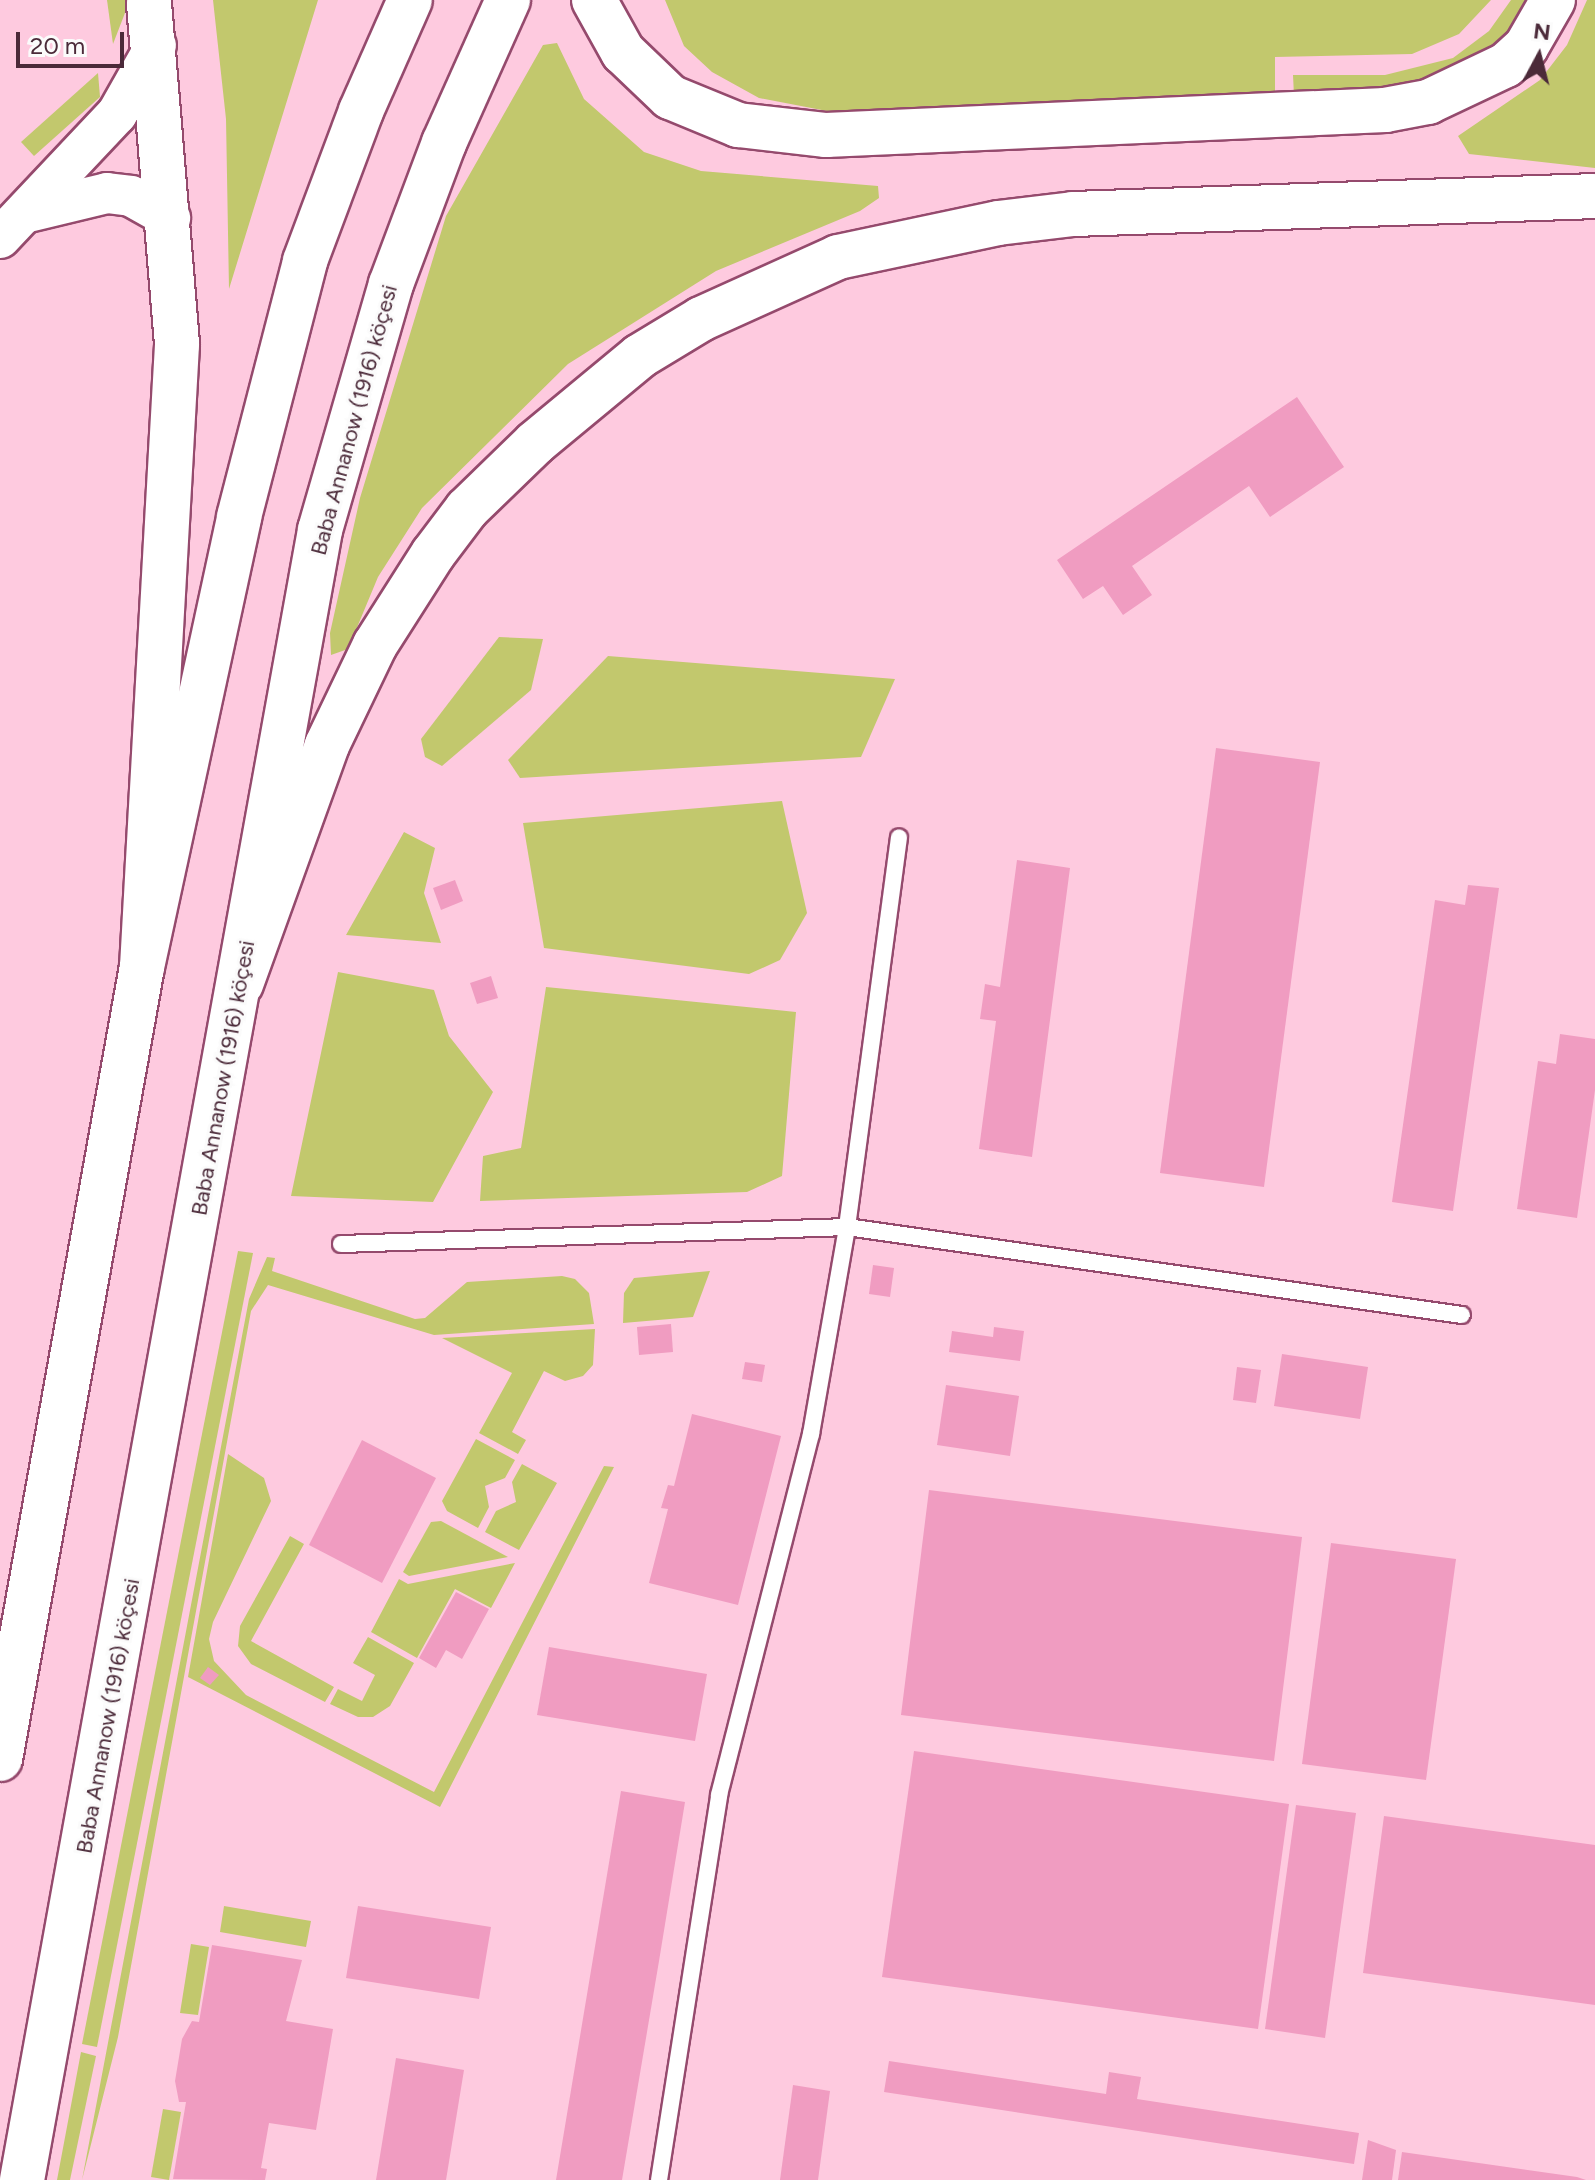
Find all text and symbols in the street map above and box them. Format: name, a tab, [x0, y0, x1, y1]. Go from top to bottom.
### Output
scale bar	[20, 16, 128, 66]
north arrow	[1499, 16, 1579, 96]
text: N	[1532, 17, 1552, 46]
text: 20 m	[30, 31, 85, 60]
street label: Baba Annanow (1916) köçesi	[305, 282, 403, 558]
street label: Baba Annanow (1916) köçesi	[186, 938, 260, 1218]
street label: Baba Annanow (1916) köçesi	[71, 1576, 145, 1856]

